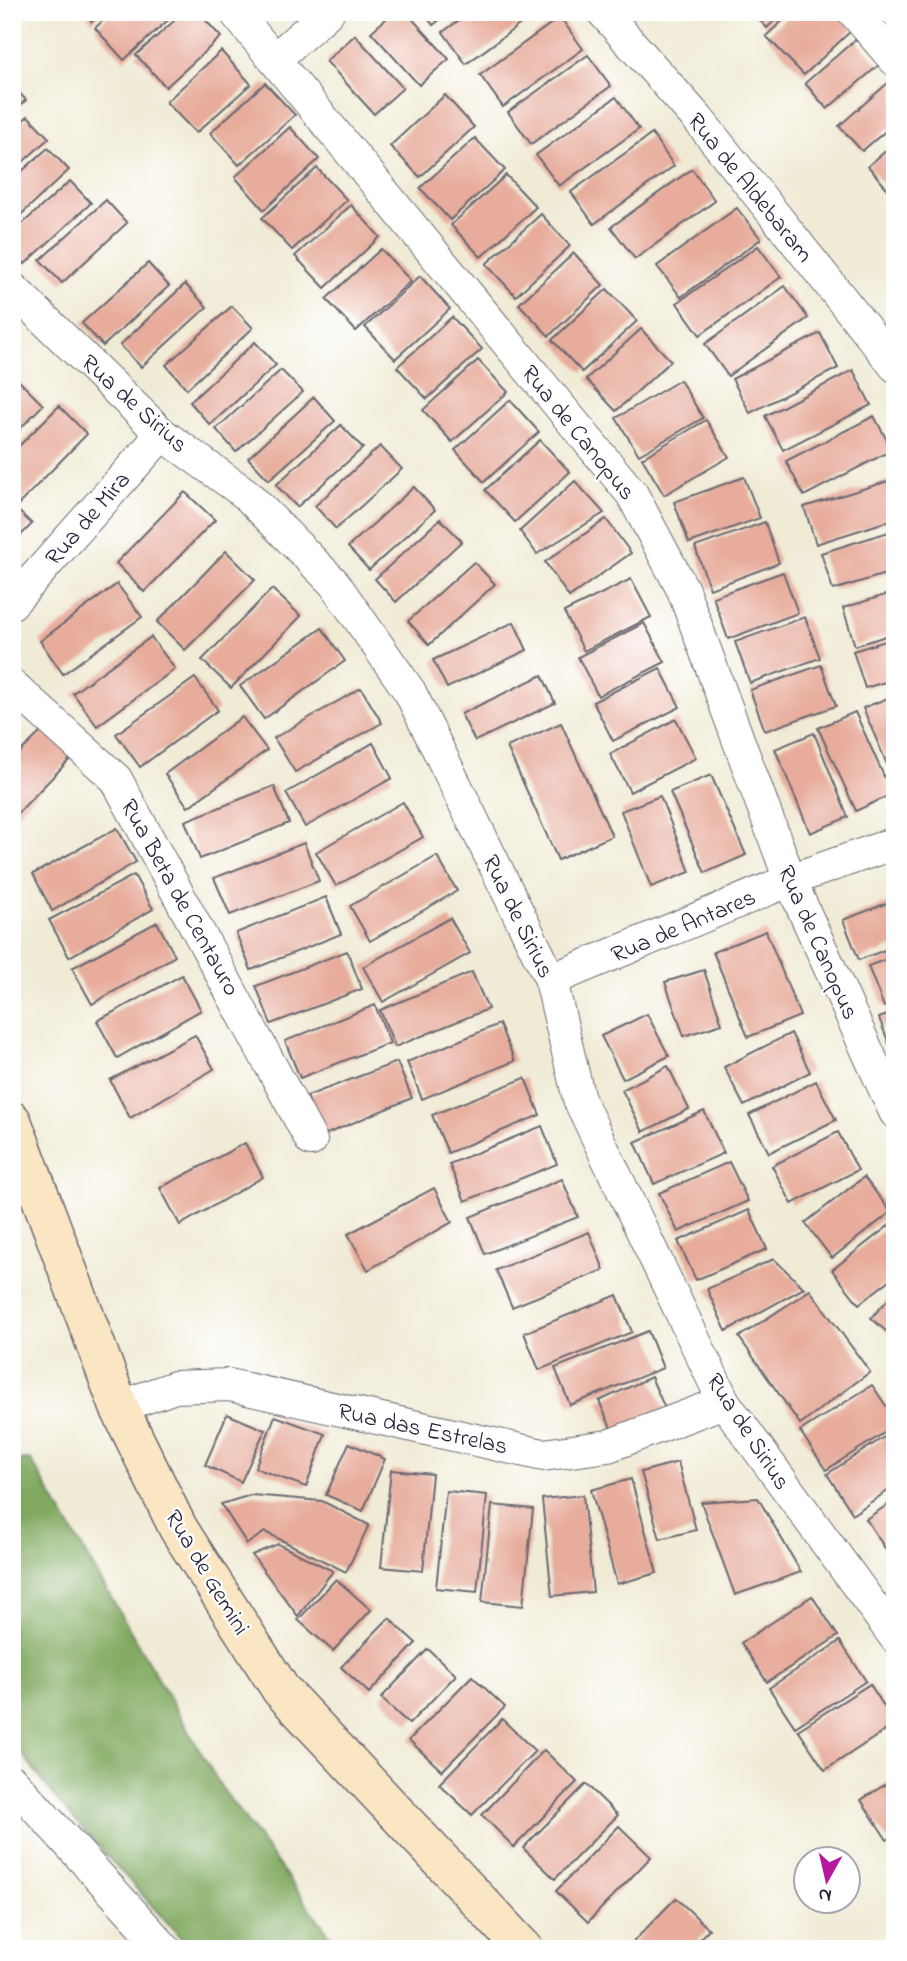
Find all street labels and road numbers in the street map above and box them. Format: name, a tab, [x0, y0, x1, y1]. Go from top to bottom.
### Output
street label: Rua de Aldebaram	[678, 106, 821, 271]
street label: Rua de Sirius	[72, 347, 195, 463]
street label: Rua de Canopus	[511, 358, 643, 509]
street label: Rua de Mira	[38, 465, 140, 575]
street label: Rua Beta de Centauro	[110, 793, 248, 1003]
street label: Rua de Sirius	[472, 849, 562, 985]
street label: Rua de Canopus	[767, 860, 866, 1026]
street label: Rua de Antares	[606, 881, 762, 974]
street label: Rua de Sirius	[696, 1367, 798, 1498]
street label: Rua das Estrelas	[334, 1395, 511, 1466]
street label: Rua de Gemini	[155, 1504, 257, 1643]

